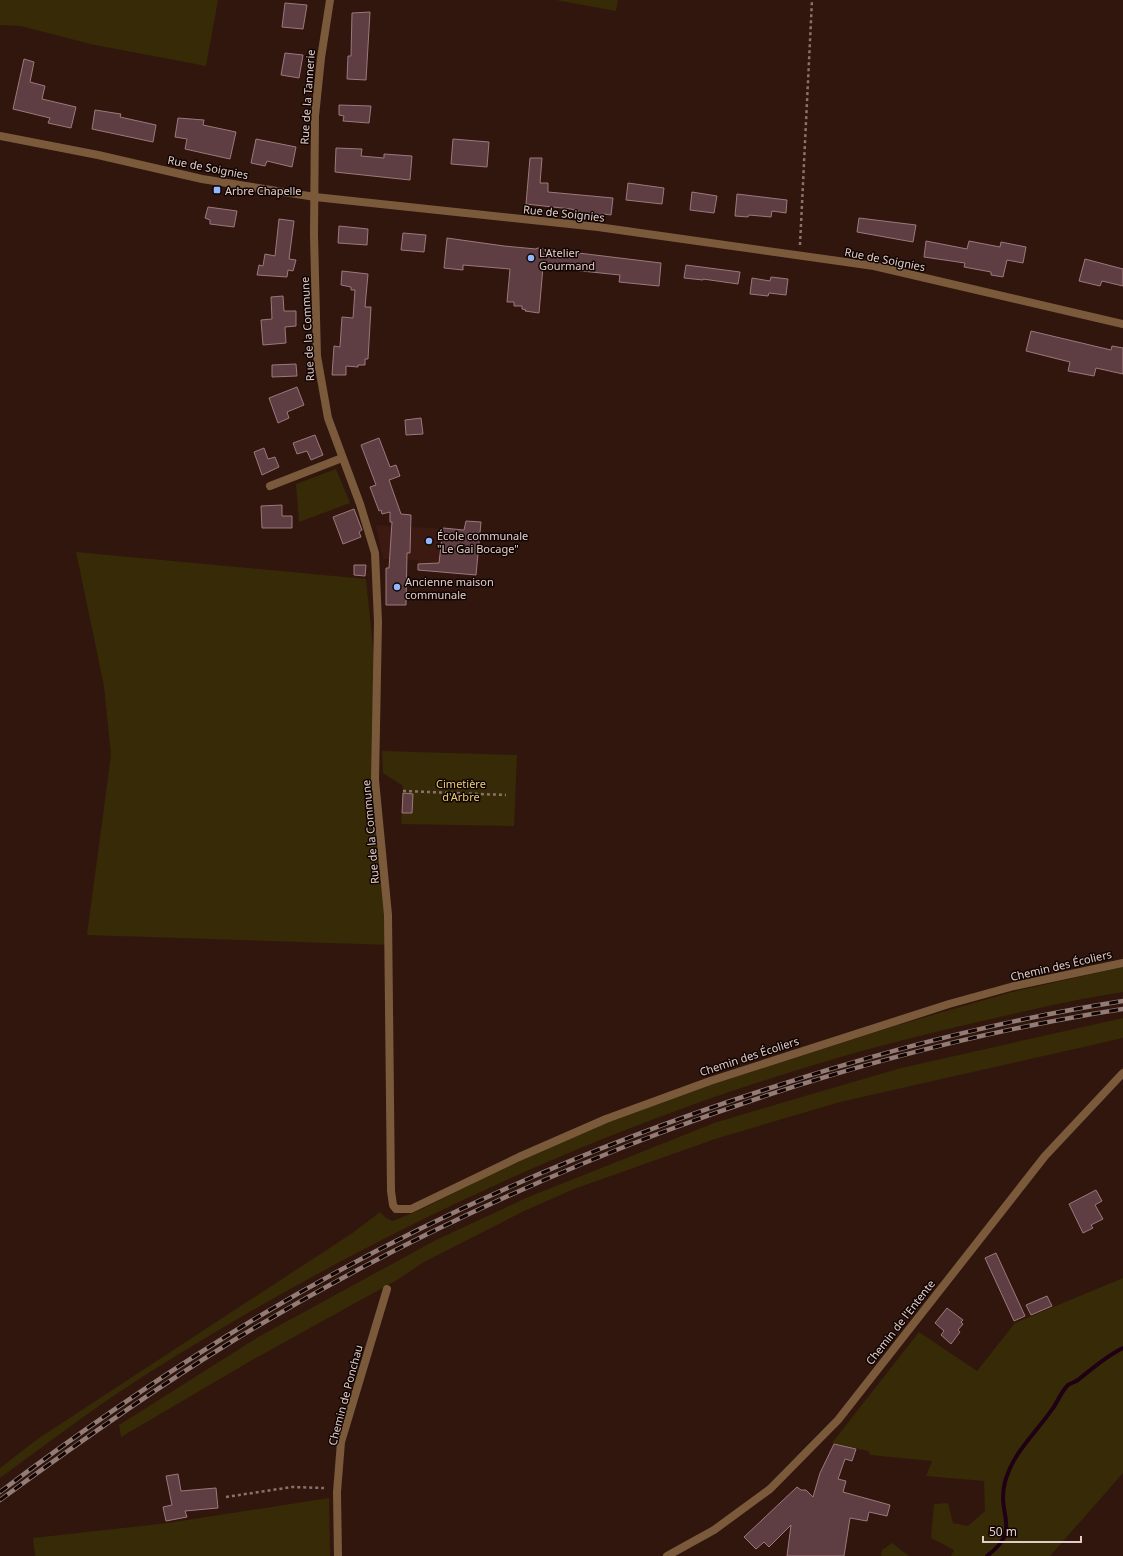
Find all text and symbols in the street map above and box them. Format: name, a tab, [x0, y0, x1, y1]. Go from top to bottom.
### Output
street label: Rue de la Tannerie	[296, 49, 318, 145]
street label: Rue de Soignies	[166, 152, 250, 182]
place label: Arbre Chapelle	[225, 183, 302, 198]
marker: Arbre Chapelle	[212, 185, 222, 195]
street label: Rue de Soignies	[522, 201, 606, 225]
street label: Rue de Soignies	[843, 244, 927, 274]
place label: L'Atelier Gourmand	[539, 245, 595, 273]
marker: L'Atelier Gourmand	[526, 253, 536, 263]
street label: Rue de la Commune	[297, 276, 317, 382]
place label: École communale "Le Gai Bocage"	[437, 528, 528, 556]
marker: École communale "Le Gai Bocage"	[424, 536, 434, 546]
place label: Ancienne maison communale	[405, 574, 494, 602]
marker: Ancienne maison communale	[392, 582, 402, 592]
park label: Cimetière d'Arbre	[436, 776, 486, 804]
street label: Rue de la Commune	[358, 779, 382, 885]
street label: Chemin des Écoliers	[1009, 946, 1113, 984]
street label: Chemin des Écoliers	[697, 1033, 801, 1079]
street label: Chemin de l'Entente	[862, 1276, 938, 1368]
street label: Chemin de Ponchau	[324, 1343, 366, 1447]
scale bar	[983, 1518, 1081, 1544]
text: 50 m	[989, 1523, 1017, 1540]

